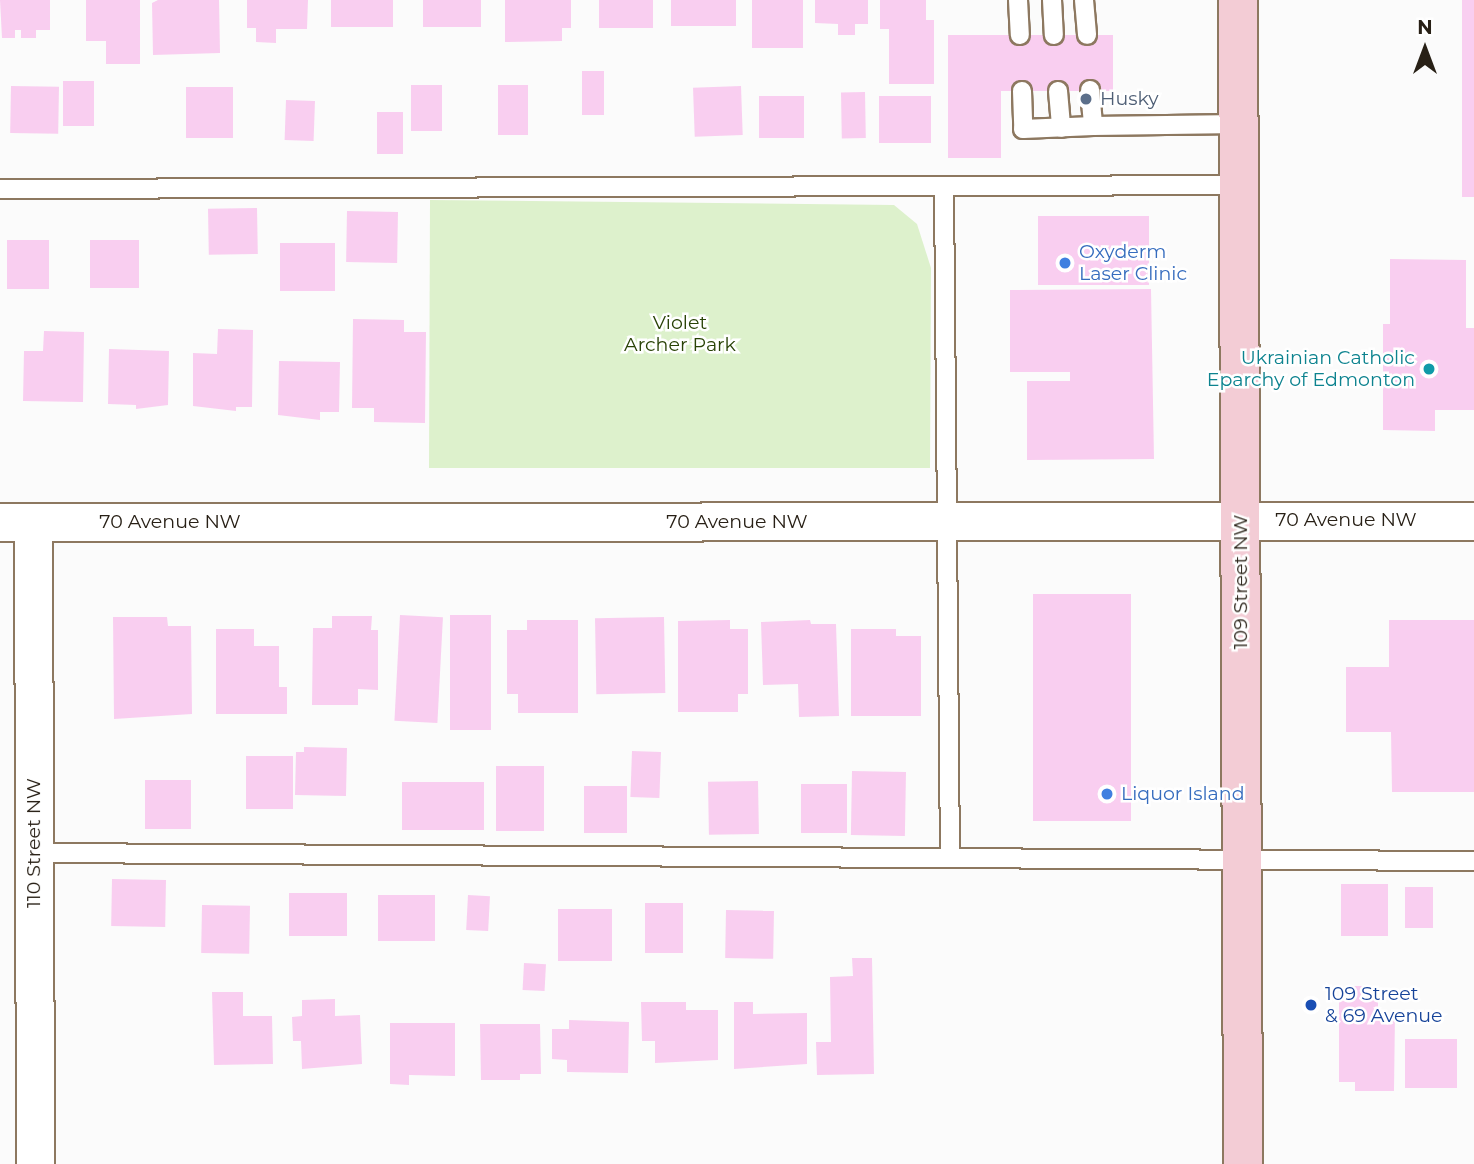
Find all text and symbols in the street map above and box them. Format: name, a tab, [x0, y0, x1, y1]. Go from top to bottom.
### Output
north arrow	[1390, 14, 1460, 84]
text: N	[1417, 16, 1433, 39]
place label: Husky	[1100, 88, 1159, 110]
marker: Husky	[1078, 91, 1094, 107]
place label: Oxyderm Laser Clinic	[1079, 241, 1187, 285]
marker: Oxyderm Laser Clinic	[1057, 255, 1073, 271]
park label: Violet Archer Park	[624, 312, 736, 356]
place label: Ukrainian Catholic Eparchy of Edmonton	[1207, 347, 1415, 391]
marker: Ukrainian Catholic Eparchy of Edmonton	[1421, 361, 1437, 377]
street label: 70 Avenue NW	[1275, 509, 1417, 531]
street label: 70 Avenue NW	[99, 511, 241, 533]
street label: 70 Avenue NW	[666, 511, 808, 533]
street label: 109 Street NW	[1230, 515, 1252, 649]
street label: 110 Street NW	[23, 778, 45, 908]
place label: Liquor Island	[1121, 783, 1245, 805]
marker: Liquor Island	[1099, 786, 1115, 802]
place label: 109 Street & 69 Avenue	[1325, 983, 1443, 1027]
marker: 109 Street & 69 Avenue	[1303, 997, 1319, 1013]

